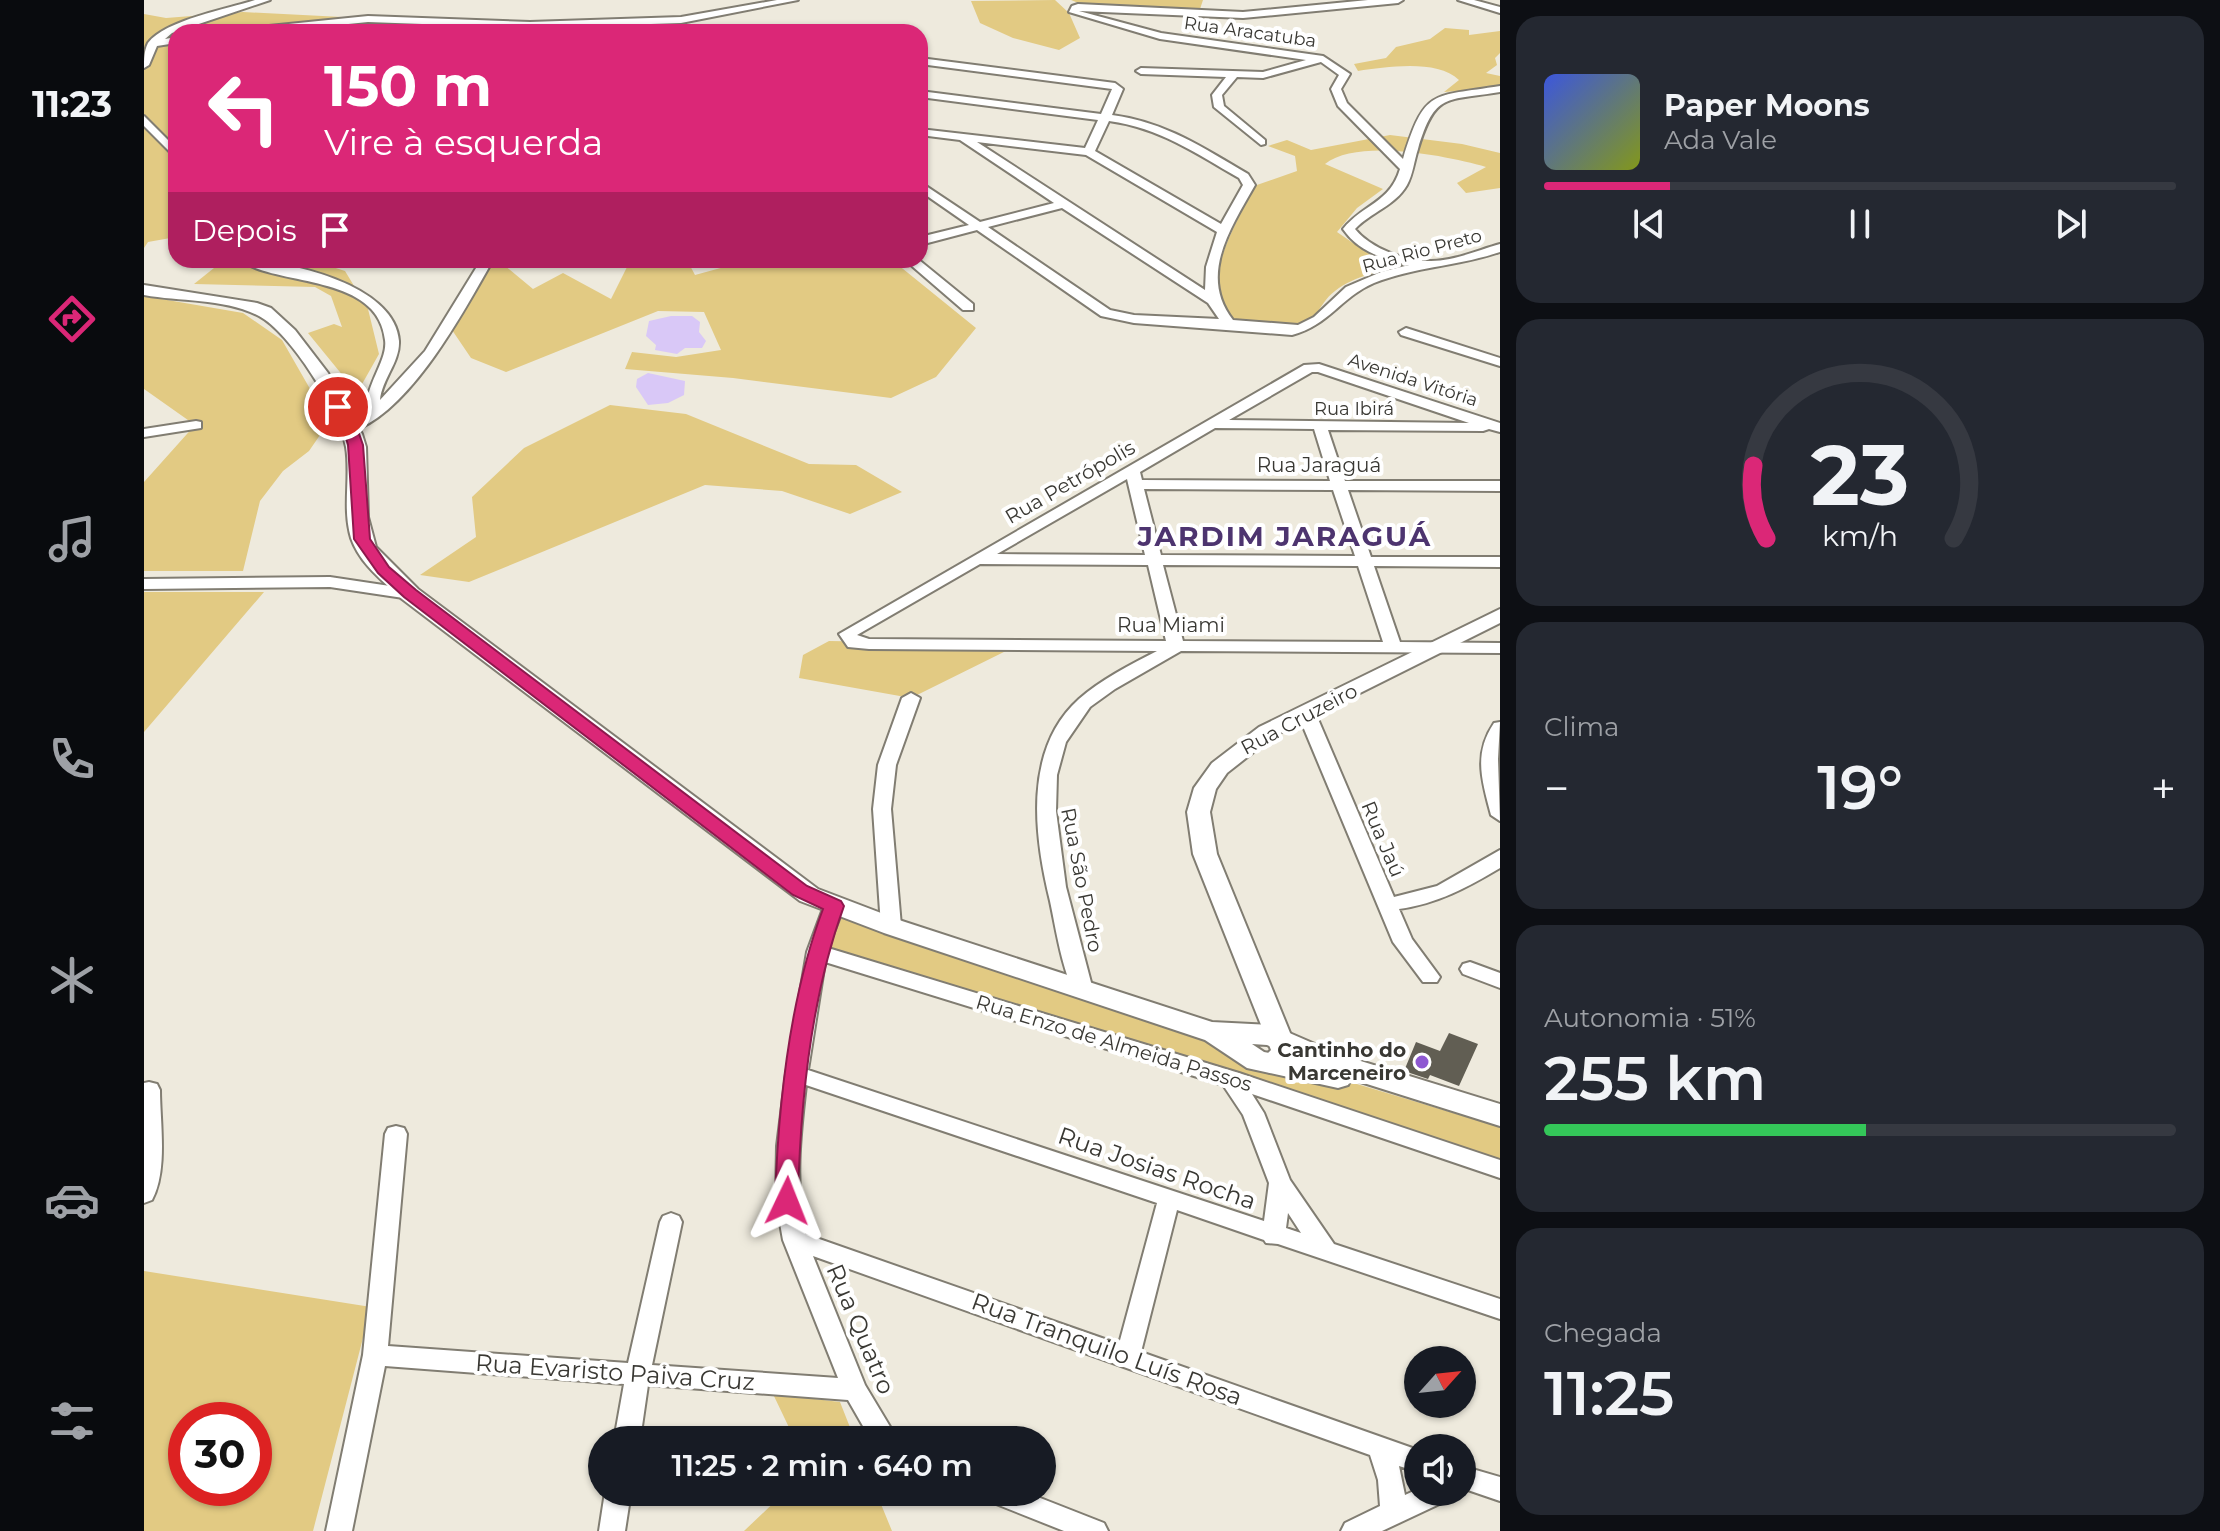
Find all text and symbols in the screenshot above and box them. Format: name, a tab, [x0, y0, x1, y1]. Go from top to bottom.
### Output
street label: Rua Aracatuba	[1182, 12, 1318, 52]
text: 150 m	[324, 52, 492, 120]
icon: left	[192, 56, 296, 160]
text: 11:23	[32, 82, 112, 126]
text: Paper Moons	[1664, 87, 1870, 124]
text: Vire à esquerda	[324, 120, 603, 164]
text: Ada Vale	[1664, 124, 1777, 156]
icon: previous	[1627, 202, 1671, 246]
icon: pause	[1838, 202, 1882, 246]
icon: next	[2049, 202, 2093, 246]
icon: arrive	[313, 208, 357, 252]
text: Depois	[192, 212, 297, 249]
street label: Rua Rio Preto	[1360, 224, 1484, 278]
icon: directions	[44, 291, 100, 347]
street label: Avenida Vitória	[1345, 349, 1481, 411]
pin	[304, 373, 372, 441]
icon: arrive	[316, 385, 360, 429]
street label: Rua Ibirá	[1314, 398, 1394, 420]
text: 23	[1811, 423, 1909, 525]
street label: Rua Petrópolis	[1001, 435, 1139, 529]
street label: Rua Jaraguá	[1257, 453, 1381, 477]
icon: music	[44, 511, 100, 567]
text: km/h	[1822, 518, 1898, 553]
district label: JARDIM JARAGUÁ	[1137, 519, 1432, 553]
street label: Rua Miami	[1117, 613, 1225, 637]
street label: Rua Cruzeiro	[1237, 678, 1361, 760]
text: Clima	[1544, 711, 1619, 743]
icon: phone	[44, 731, 100, 787]
text: 19°	[1817, 751, 1903, 824]
text: −	[1544, 761, 1569, 815]
text: +	[2151, 761, 2176, 815]
street label: Rua Jaú	[1356, 797, 1410, 881]
street label: Rua São Pedro	[1056, 806, 1108, 954]
icon: climate	[44, 952, 100, 1008]
street label: Rua Enzo de Almeida Passos	[973, 990, 1255, 1097]
text: Autonomia · 51%	[1544, 1002, 1756, 1034]
place label: Cantinho do Marceneiro	[1277, 1038, 1406, 1085]
text: 255 km	[1544, 1042, 1766, 1115]
marker: Cantinho do Marceneiro	[1413, 1053, 1431, 1071]
street label: Rua Josias Rocha	[1054, 1121, 1260, 1215]
position arrow	[745, 1159, 829, 1243]
icon: car	[44, 1172, 100, 1228]
street label: Rua Quatro	[821, 1260, 901, 1398]
street label: Rua Tranquilo Luís Rosa	[968, 1286, 1246, 1412]
text: Chegada	[1544, 1317, 1662, 1349]
north arrow	[1404, 1346, 1476, 1418]
map controls	[1404, 1346, 1476, 1506]
street label: Rua Evaristo Paiva Cruz	[474, 1348, 756, 1396]
text: 11:25	[1544, 1357, 1674, 1430]
icon: filters	[44, 1393, 100, 1449]
speed limit sign: 30	[168, 1402, 272, 1506]
button: sound	[1404, 1434, 1476, 1506]
text: 11:25 · 2 min · 640 m	[671, 1447, 973, 1484]

